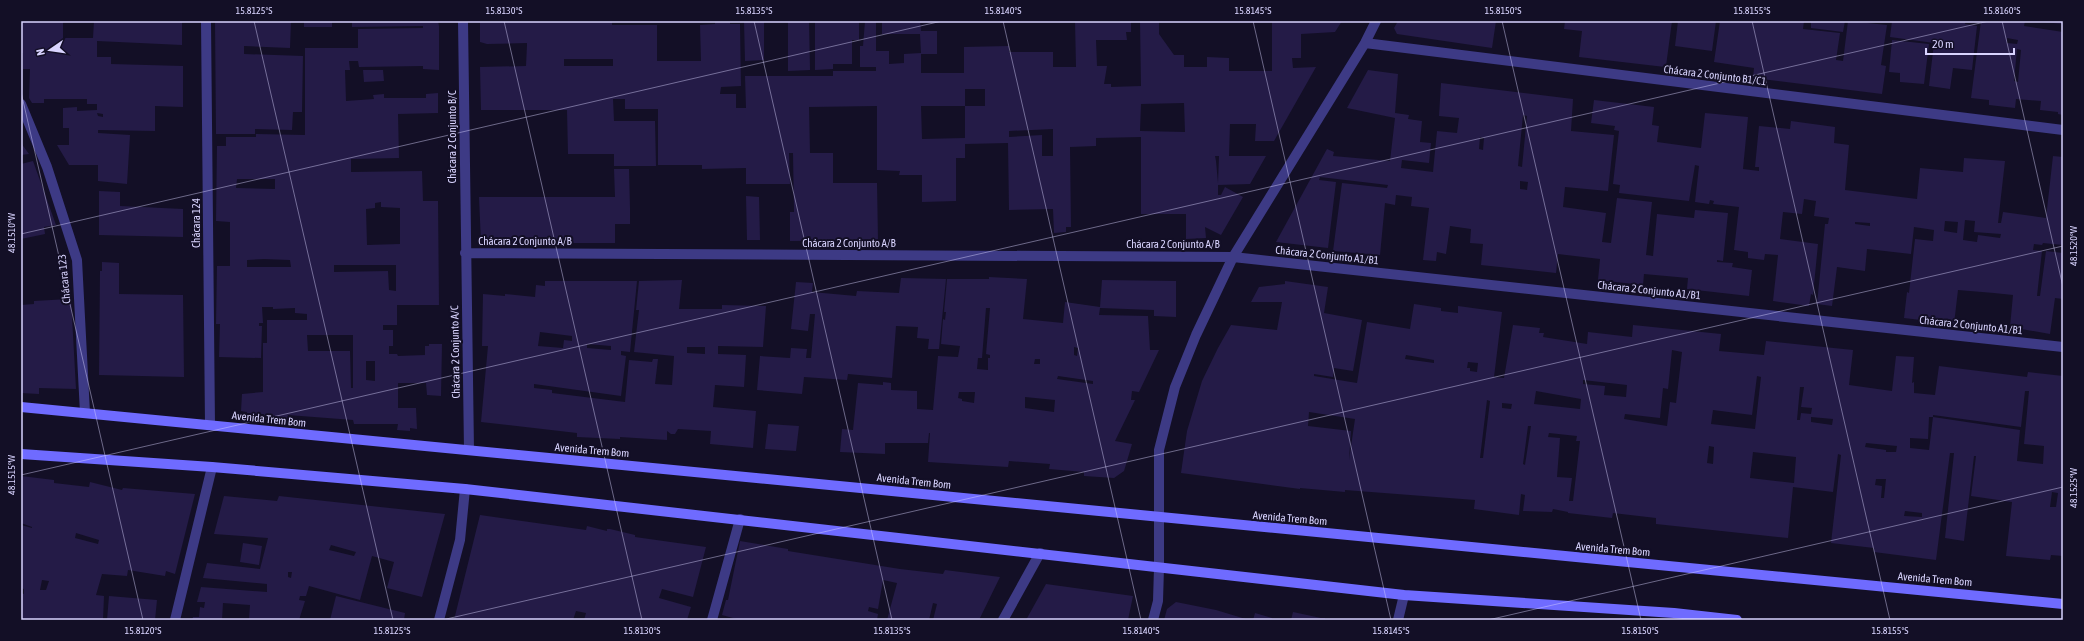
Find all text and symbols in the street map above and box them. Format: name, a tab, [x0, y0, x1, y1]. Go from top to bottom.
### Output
text: 15.8125°S	[236, 5, 272, 16]
text: 15.8130°S	[486, 5, 522, 16]
text: 15.8135°S	[736, 5, 772, 16]
text: 15.8140°S	[985, 5, 1021, 16]
text: 15.8145°S	[1235, 5, 1271, 16]
text: 15.8150°S	[1485, 5, 1521, 16]
text: 15.8155°S	[1734, 5, 1770, 16]
text: 15.8160°S	[1984, 5, 2020, 16]
north arrow	[30, 30, 70, 70]
scale bar	[1926, 30, 2014, 56]
text: 20 m	[1932, 37, 1954, 51]
text: N	[34, 48, 47, 57]
street label: Chácara 2 Conjunto B1/C1	[1663, 63, 1767, 87]
street label: Chácara 2 Conjunto B/C	[446, 90, 458, 184]
street label: Chácara 124	[190, 198, 202, 248]
text: 48.1510°W	[6, 212, 17, 253]
text: 48.1520°W	[2068, 225, 2079, 266]
street label: Chácara 2 Conjunto A/B	[478, 235, 573, 247]
street label: Chácara 2 Conjunto A/B	[802, 237, 897, 249]
street label: Chácara 2 Conjunto A/B	[1126, 238, 1221, 250]
street label: Chácara 2 Conjunto A1/B1	[1275, 244, 1379, 266]
street label: Chácara 123	[55, 254, 73, 304]
street label: Chácara 2 Conjunto A1/B1	[1597, 279, 1701, 301]
street label: Chácara 2 Conjunto A/C	[448, 305, 462, 399]
street label: Chácara 2 Conjunto A1/B1	[1919, 314, 2023, 336]
street label: Avenida Trem Bom	[231, 409, 307, 429]
street label: Avenida Trem Bom	[554, 441, 630, 459]
text: 48.1515°W	[6, 454, 17, 495]
text: 48.1525°W	[2068, 467, 2079, 508]
street label: Avenida Trem Bom	[876, 471, 952, 491]
street label: Avenida Trem Bom	[1252, 509, 1328, 527]
street label: Avenida Trem Bom	[1575, 540, 1651, 558]
street label: Avenida Trem Bom	[1897, 570, 1973, 588]
text: 15.8120°S	[125, 625, 161, 636]
text: 15.8125°S	[374, 625, 410, 636]
text: 15.8130°S	[624, 625, 660, 636]
text: 15.8135°S	[874, 625, 910, 636]
text: 15.8140°S	[1123, 625, 1159, 636]
text: 15.8145°S	[1373, 625, 1409, 636]
text: 15.8150°S	[1622, 625, 1658, 636]
text: 15.8155°S	[1872, 625, 1908, 636]

